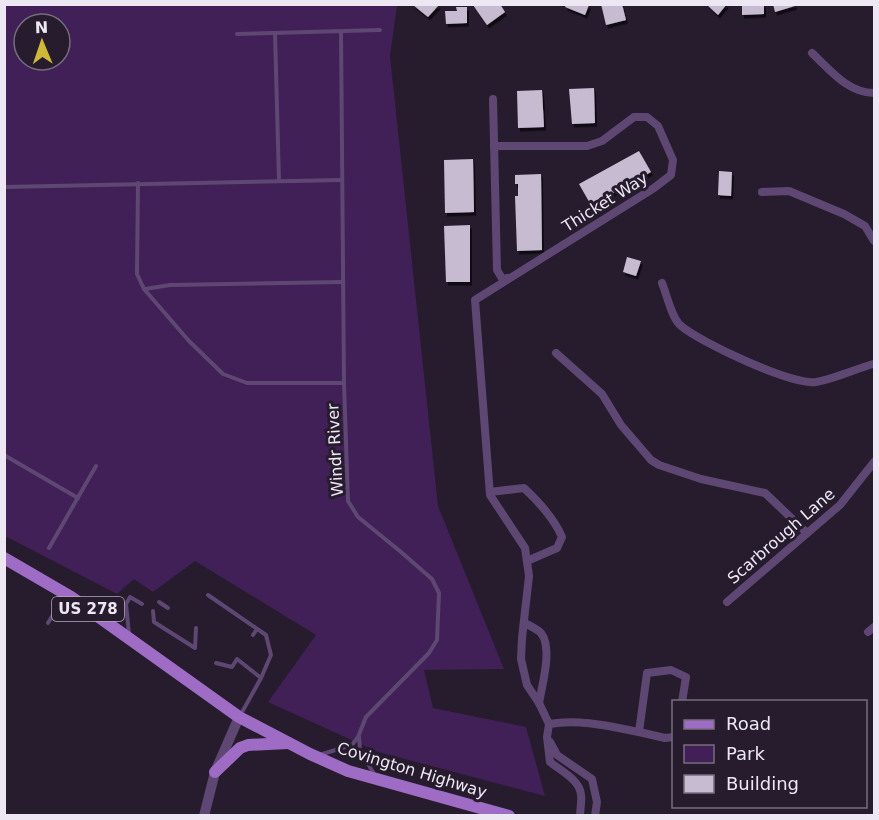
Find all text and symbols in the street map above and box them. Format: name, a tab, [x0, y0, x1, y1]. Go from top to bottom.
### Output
north arrow	[12, 12, 72, 72]
text: N	[34, 18, 49, 37]
street label: Thicket Way	[558, 168, 651, 236]
street label: Windr River	[323, 402, 347, 497]
street label: Scarbrough Lane	[724, 484, 838, 588]
road number: US 278	[52, 597, 124, 621]
legend	[672, 700, 867, 808]
text: Road	[726, 713, 771, 734]
street label: Covington Highway	[335, 738, 489, 802]
text: Park	[726, 743, 765, 764]
text: Building	[726, 773, 799, 794]

